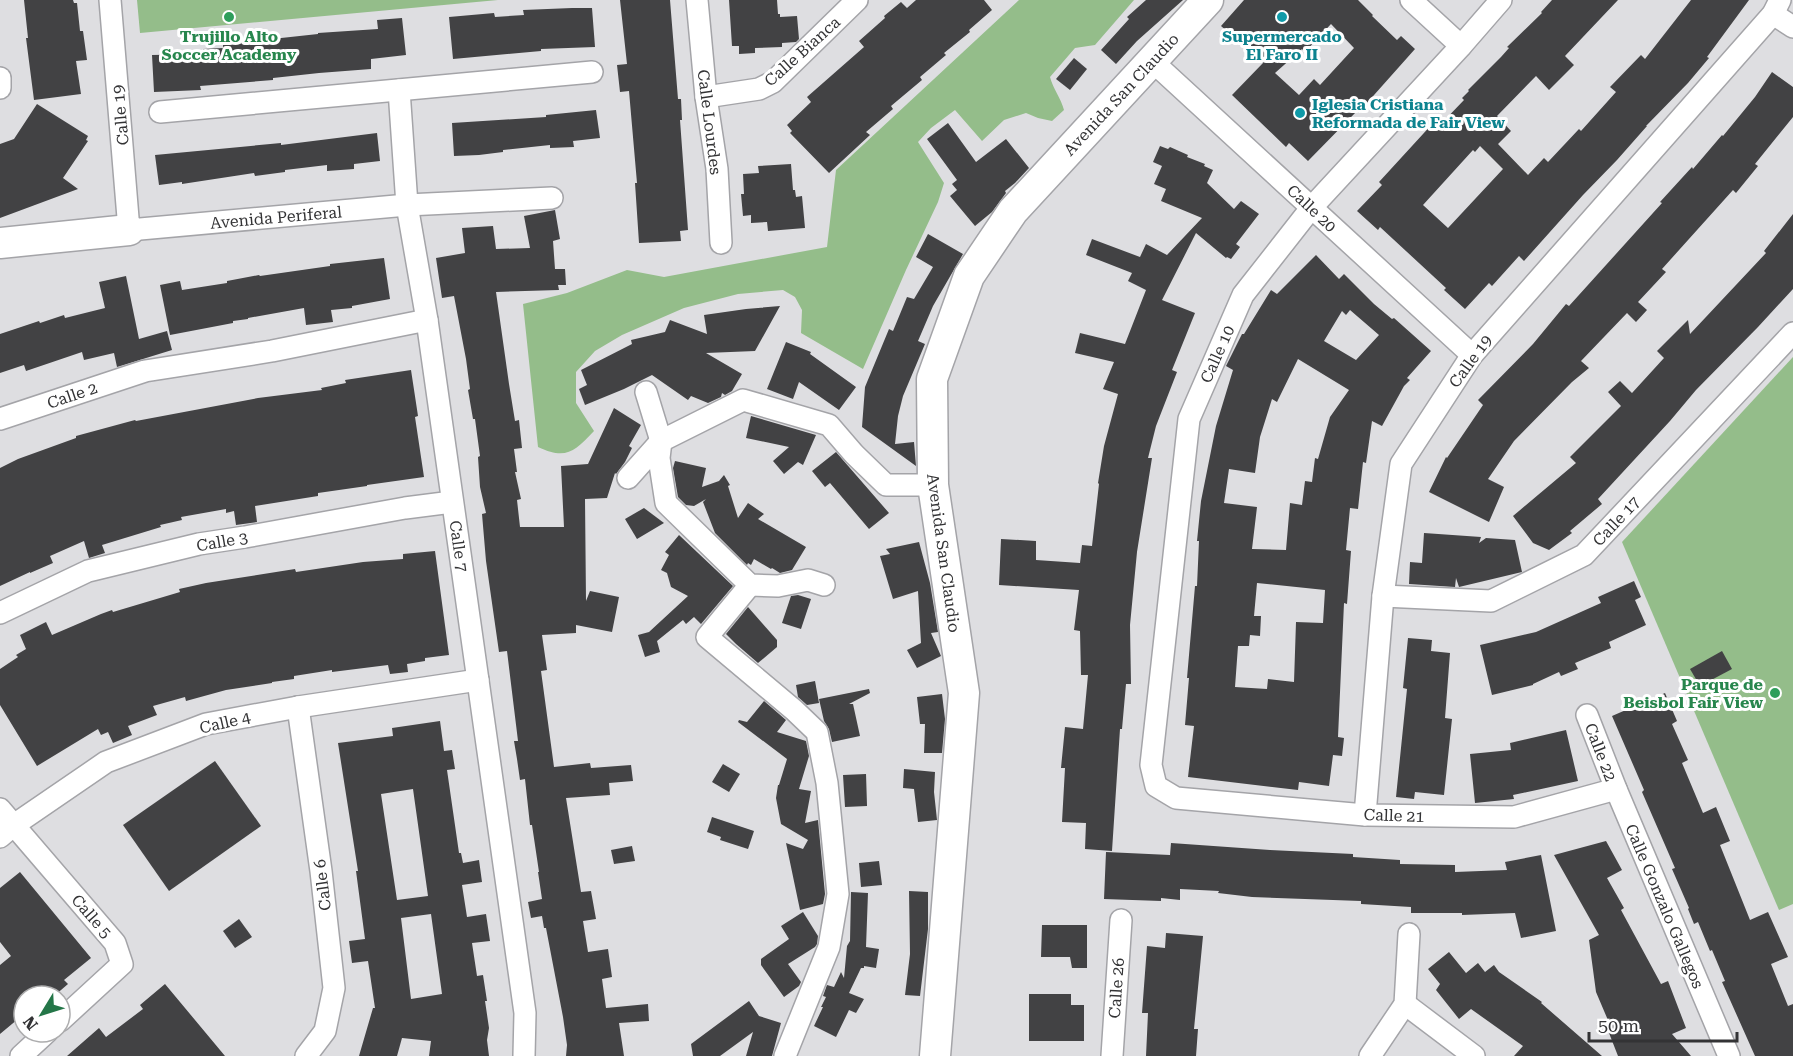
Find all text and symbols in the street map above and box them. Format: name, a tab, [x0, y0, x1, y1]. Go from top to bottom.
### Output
marker: Trujillo Alto Soccer Academy	[222, 10, 236, 24]
marker: Supermercado El Faro II	[1275, 10, 1289, 24]
street label: Calle Bianca	[761, 12, 844, 90]
place label: Trujillo Alto Soccer Academy	[162, 27, 297, 64]
place label: Supermercado El Faro II	[1222, 27, 1342, 64]
street label: Avenida San Claudio	[1060, 29, 1183, 159]
street label: Calle Lourdes	[694, 68, 725, 176]
street label: Calle 19	[108, 84, 133, 146]
place label: Iglesia Cristiana Reformada de Fair View	[1312, 95, 1505, 132]
marker: Iglesia Cristiana Reformada de Fair View	[1293, 106, 1307, 120]
street label: Calle 20	[1283, 181, 1340, 236]
street label: Avenida Periferal	[209, 202, 343, 233]
street label: Calle 10	[1196, 323, 1239, 386]
street label: Calle 19	[1445, 331, 1496, 391]
street label: Calle 2	[45, 378, 100, 413]
street label: Avenida San Claudio	[923, 472, 964, 634]
street label: Calle 17	[1589, 493, 1644, 550]
street label: Calle 7	[445, 519, 472, 573]
street label: Calle 3	[195, 528, 249, 555]
place label: Parque de Beisbol Fair View	[1623, 675, 1763, 712]
marker: Parque de Beisbol Fair View	[1768, 686, 1782, 700]
street label: Calle 4	[198, 707, 253, 738]
street label: Calle 22	[1581, 720, 1620, 784]
street label: Calle 21	[1363, 805, 1425, 826]
street label: Calle Gonzalo Gallegos	[1621, 821, 1708, 992]
street label: Calle 6	[310, 858, 335, 912]
street label: Calle 5	[67, 891, 116, 942]
street label: Calle 26	[1105, 957, 1128, 1019]
north arrow	[12, 984, 72, 1044]
scale bar	[1589, 1005, 1738, 1043]
text: N	[19, 1012, 42, 1034]
text: 50 m	[1598, 1015, 1639, 1036]

